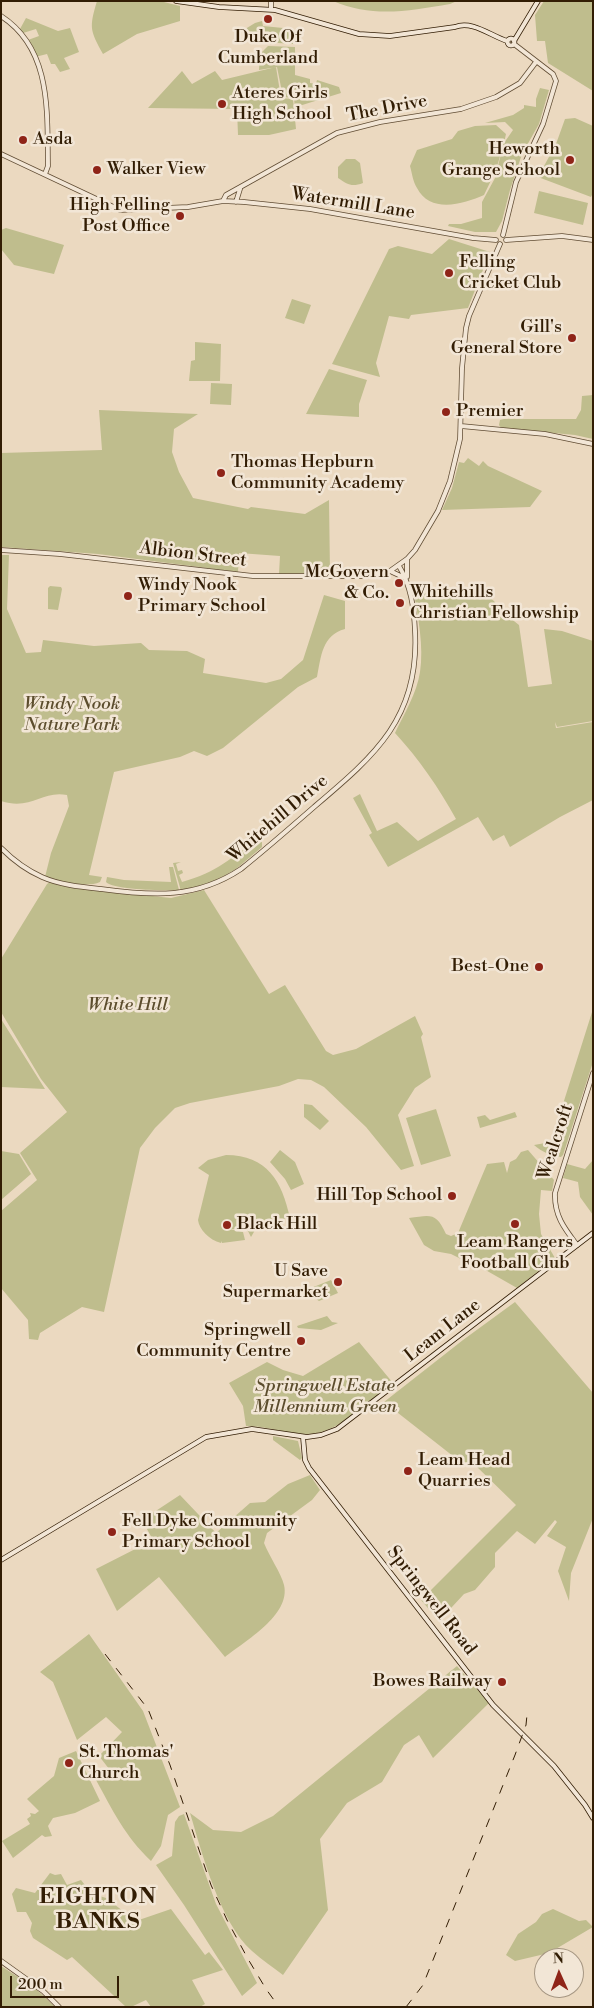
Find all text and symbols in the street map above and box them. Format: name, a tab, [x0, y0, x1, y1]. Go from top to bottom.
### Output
marker: Duke Of Cumberland	[262, 13, 274, 25]
place label: Duke Of Cumberland	[218, 27, 318, 70]
place label: Ateres Girls High School	[232, 83, 332, 126]
street label: The Drive	[345, 91, 429, 127]
marker: Ateres Girls High School	[216, 98, 228, 110]
place label: Asda	[33, 129, 73, 151]
marker: Asda	[17, 134, 29, 146]
place label: Heworth Grange School	[442, 139, 560, 182]
marker: Heworth Grange School	[564, 154, 576, 166]
place label: Walker View	[107, 159, 206, 181]
marker: Walker View	[91, 164, 103, 176]
street label: Watermill Lane	[290, 184, 416, 224]
place label: High Felling Post Office	[70, 195, 170, 238]
marker: High Felling Post Office	[174, 210, 186, 222]
place label: Felling Cricket Club	[459, 252, 561, 294]
marker: Felling Cricket Club	[443, 267, 455, 279]
place label: Gill's General Store	[451, 317, 562, 359]
marker: Gill's General Store	[566, 332, 578, 344]
place label: Premier	[456, 401, 524, 423]
marker: Premier	[440, 406, 452, 418]
place label: Thomas Hepburn Community Academy	[231, 452, 404, 494]
marker: Thomas Hepburn Community Academy	[215, 467, 227, 479]
street label: Albion Street	[138, 538, 248, 572]
place label: McGovern & Co.	[304, 562, 389, 604]
place label: Windy Nook Primary School	[138, 575, 266, 618]
marker: McGovern & Co.	[393, 577, 405, 589]
place label: Whitehills Christian Fellowship	[410, 582, 579, 624]
marker: Windy Nook Primary School	[122, 590, 134, 602]
marker: Whitehills Christian Fellowship	[394, 597, 406, 609]
park label: Windy Nook Nature Park	[24, 694, 120, 736]
street label: Whitehill Drive	[223, 771, 333, 867]
place label: Best-One	[451, 956, 529, 978]
marker: Best-One	[533, 961, 545, 973]
park label: White Hill	[88, 995, 168, 1017]
street label: Wealcroft	[534, 1101, 578, 1183]
place label: Hill Top School	[316, 1185, 442, 1207]
marker: Hill Top School	[446, 1190, 458, 1202]
place label: Black Hill	[237, 1214, 317, 1236]
marker: Leam Rangers Football Club	[509, 1218, 521, 1230]
marker: Black Hill	[221, 1219, 233, 1231]
place label: Leam Rangers Football Club	[457, 1232, 573, 1274]
place label: U Save Supermarket	[223, 1261, 328, 1304]
marker: U Save Supermarket	[332, 1276, 344, 1288]
street label: Leam Lane	[401, 1295, 485, 1367]
place label: Springwell Community Centre	[136, 1320, 291, 1362]
marker: Springwell Community Centre	[295, 1335, 307, 1347]
park label: Springwell Estate Millennium Green	[253, 1376, 397, 1418]
place label: Leam Head Quarries	[418, 1450, 510, 1492]
marker: Leam Head Quarries	[402, 1465, 414, 1477]
place label: Fell Dyke Community Primary School	[122, 1511, 297, 1554]
marker: Fell Dyke Community Primary School	[106, 1526, 118, 1538]
street label: Springwell Road	[382, 1542, 480, 1660]
place label: Bowes Railway	[373, 1671, 492, 1693]
marker: Bowes Railway	[496, 1676, 508, 1688]
place label: St. Thomas' Church	[79, 1742, 173, 1785]
marker: St. Thomas' Church	[63, 1757, 75, 1769]
district label: EIGHTON BANKS	[38, 1885, 158, 1936]
north arrow	[534, 1948, 584, 1998]
text: N	[553, 1950, 564, 1968]
scale bar	[12, 1966, 121, 1998]
text: 200 m	[18, 1975, 63, 1994]

